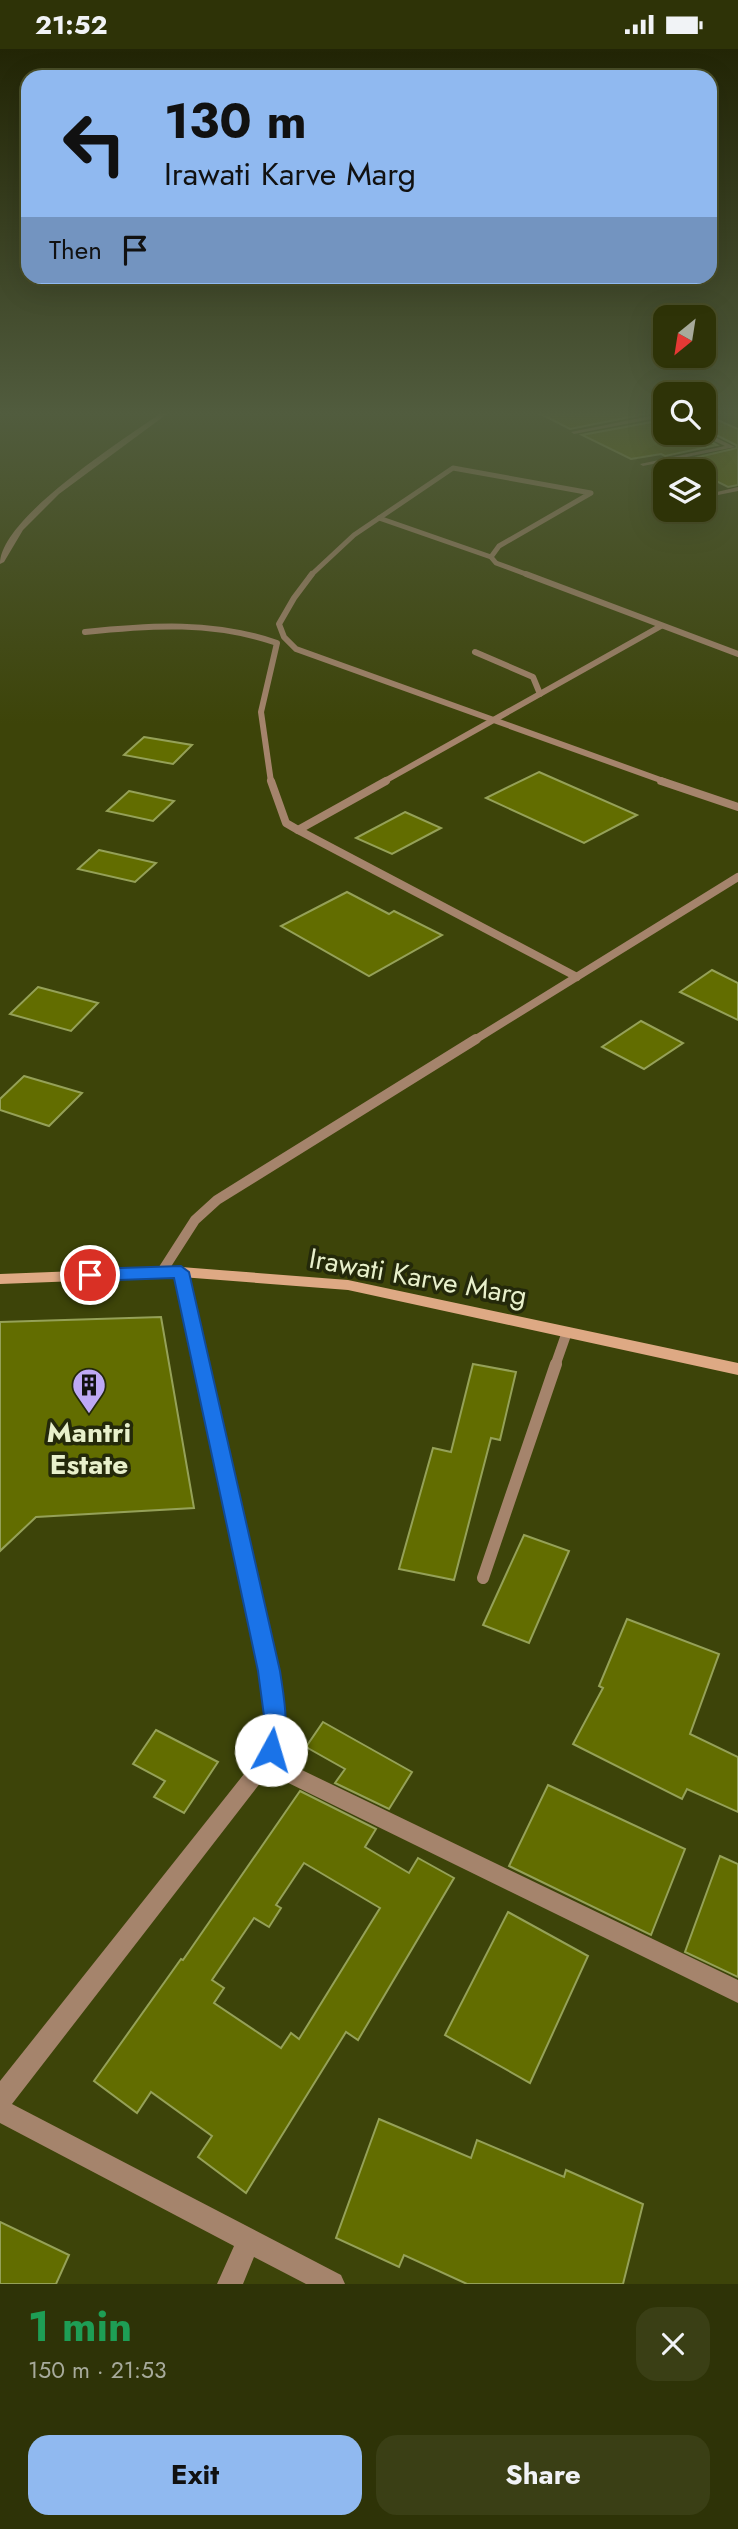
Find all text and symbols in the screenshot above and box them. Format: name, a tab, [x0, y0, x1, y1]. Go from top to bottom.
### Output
text: 21:52	[35, 6, 108, 44]
text: 130 m	[164, 86, 307, 156]
icon: left	[49, 98, 140, 189]
text: Irawati Karve Marg	[164, 151, 416, 197]
text: Then	[49, 231, 102, 269]
icon: arrive	[116, 231, 154, 269]
north arrow	[653, 305, 716, 367]
map controls	[653, 305, 716, 522]
button: search	[653, 382, 716, 445]
button: layers	[653, 459, 716, 522]
street label: Irawati Karve Marg	[306, 1238, 530, 1316]
pin	[60, 1245, 120, 1305]
icon: arrive	[71, 1256, 109, 1294]
building icon: Mantri Estate	[70, 1366, 108, 1415]
place label: Mantri Estate	[47, 1412, 131, 1485]
position arrow	[234, 1713, 308, 1787]
text: 1 min	[28, 2296, 132, 2357]
button: close	[636, 2307, 710, 2381]
text: 150 m · 21:53	[28, 2353, 167, 2387]
button: Exit	[28, 2435, 362, 2515]
button: Share	[376, 2435, 710, 2515]

